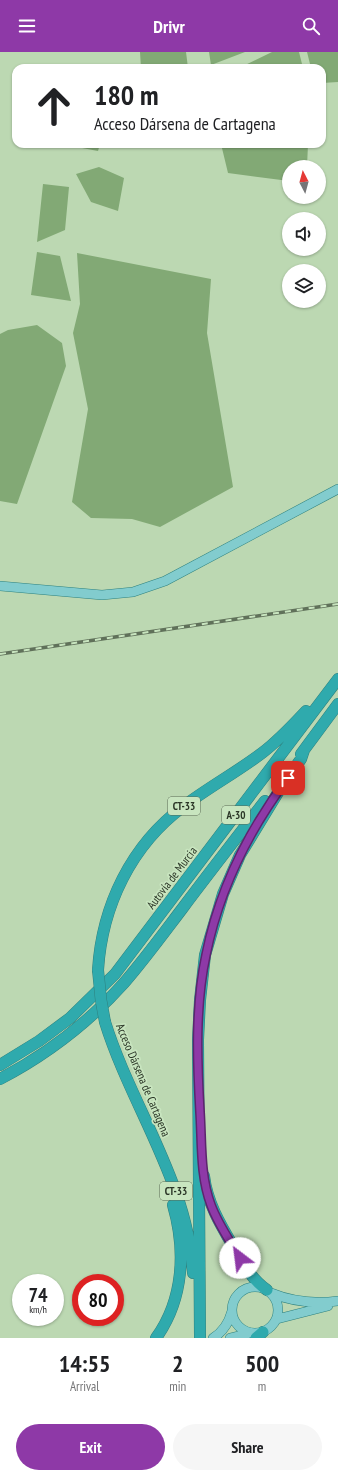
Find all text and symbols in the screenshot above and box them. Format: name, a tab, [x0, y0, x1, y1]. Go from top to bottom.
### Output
icon: menu	[16, 15, 38, 37]
text: Drivr	[153, 15, 185, 38]
icon: search	[300, 15, 322, 37]
text: 180 m	[94, 76, 158, 113]
icon: ahead	[28, 80, 80, 132]
text: Acceso Dársena de Cartagena	[94, 112, 276, 135]
north arrow	[282, 160, 326, 204]
map controls	[282, 160, 326, 308]
button: sound	[282, 212, 326, 256]
button: layers	[282, 264, 326, 308]
pin	[271, 761, 305, 795]
icon: arrive	[277, 767, 299, 789]
road number: CT-33	[168, 797, 200, 815]
road number: A-30	[222, 806, 250, 824]
street label: Autovía de Murcia	[143, 843, 200, 912]
street label: Acceso Dársena de Cartagena	[113, 1021, 174, 1139]
road number: CT-33	[160, 1182, 192, 1200]
position arrow	[219, 1237, 261, 1279]
speed limit sign: 80	[72, 1274, 124, 1326]
text: 74	[28, 1282, 48, 1308]
text: km/h	[29, 1303, 47, 1316]
text: 14:55	[59, 1348, 111, 1379]
text: 2	[172, 1348, 183, 1379]
text: 500	[245, 1348, 279, 1379]
text: Arrival	[70, 1378, 99, 1395]
text: min	[169, 1378, 186, 1395]
text: m	[258, 1378, 266, 1395]
button: Exit	[16, 1424, 165, 1470]
button: Share	[173, 1424, 322, 1470]

